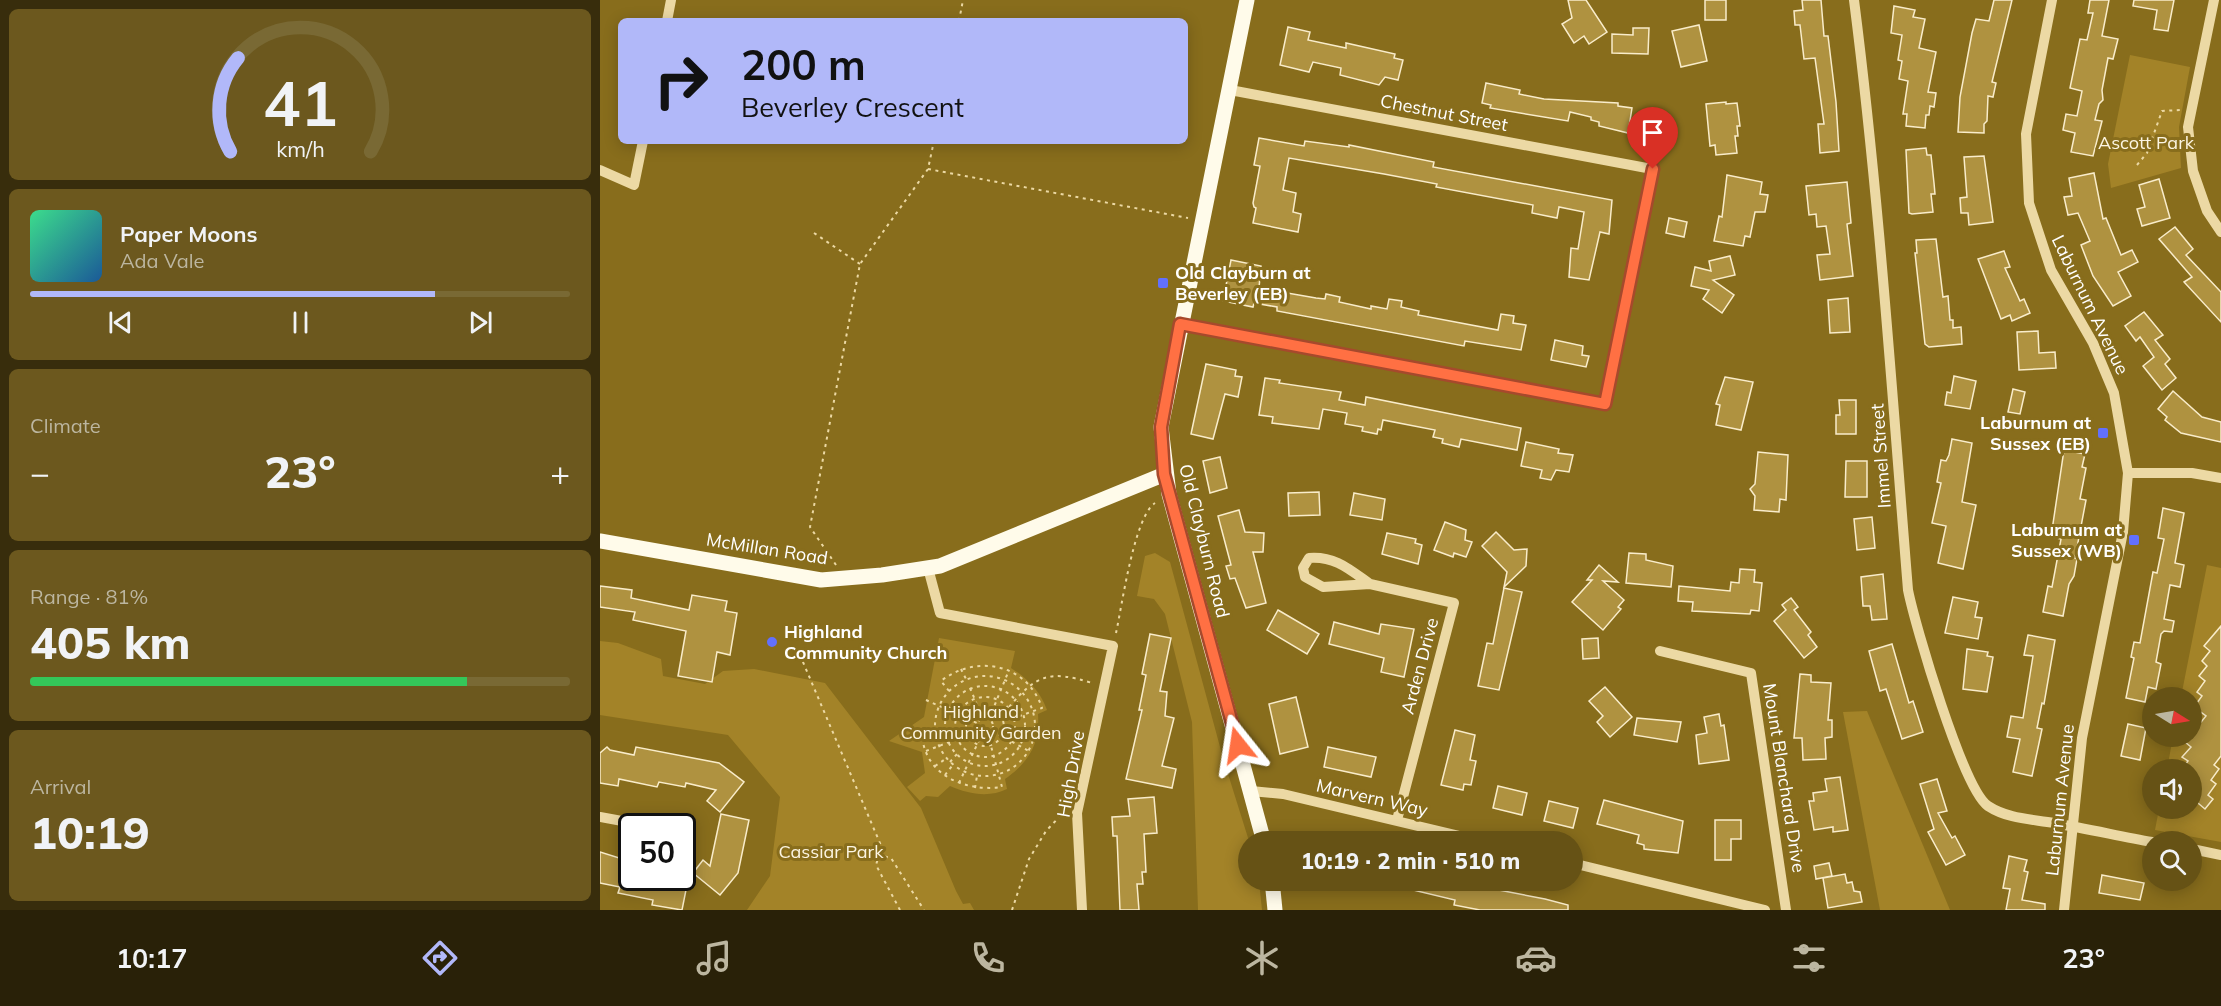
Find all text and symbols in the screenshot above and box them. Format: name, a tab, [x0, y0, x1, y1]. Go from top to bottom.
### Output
text: 200 m	[741, 38, 866, 91]
icon: right	[642, 42, 720, 120]
text: 41	[263, 63, 337, 142]
street label: Chestnut Street	[1378, 89, 1510, 136]
text: Beverley Crescent	[741, 90, 964, 124]
pin	[1627, 107, 1678, 169]
icon: arrive	[1636, 116, 1669, 149]
park label: Ascott Park	[2098, 131, 2195, 154]
text: km/h	[276, 135, 324, 162]
text: Paper Moons	[120, 220, 258, 248]
street label: Laburnum Avenue	[2047, 231, 2134, 378]
text: Ada Vale	[120, 248, 204, 273]
place label: Old Clayburn at Beverley (EB)	[1175, 261, 1311, 305]
marker: Old Clayburn at Beverley (EB)	[1156, 276, 1170, 290]
icon: previous	[104, 306, 137, 339]
icon: pause	[284, 306, 317, 339]
icon: next	[464, 306, 497, 339]
street label: Immel Street	[1865, 403, 1896, 509]
place label: Laburnum at Sussex (EB)	[1980, 411, 2091, 455]
text: Climate	[30, 413, 101, 438]
marker: Laburnum at Sussex (EB)	[2096, 426, 2110, 440]
text: 23°	[264, 443, 336, 499]
text: −	[30, 452, 50, 493]
text: +	[550, 452, 570, 493]
street label: Old Clayburn Road	[1174, 462, 1235, 620]
place label: Laburnum at Sussex (WB)	[2011, 518, 2122, 562]
street label: McMillan Road	[705, 528, 830, 569]
marker: Laburnum at Sussex (WB)	[2127, 533, 2141, 547]
text: Range · 81%	[30, 584, 148, 609]
text: 405 km	[30, 614, 191, 670]
street label: Arden Drive	[1396, 615, 1443, 717]
place label: Highland Community Church	[784, 620, 947, 664]
marker: Highland Community Church	[765, 635, 779, 649]
street label: Mount Blanchard Drive	[1758, 682, 1811, 874]
north arrow	[2142, 687, 2202, 747]
map controls	[2142, 687, 2202, 891]
park label: Highland Community Garden	[901, 700, 1061, 744]
position arrow	[1206, 713, 1270, 777]
street label: Laburnum Avenue	[2040, 723, 2079, 877]
street label: High Drive	[1052, 729, 1089, 819]
button: sound	[2142, 759, 2202, 819]
text: Arrival	[30, 774, 91, 799]
street label: Marvern Way	[1314, 774, 1430, 822]
text: 10:19	[30, 804, 150, 860]
speed limit sign: 50	[618, 813, 696, 891]
button: search	[2142, 831, 2202, 891]
park label: Cassiar Park	[779, 840, 884, 863]
text: 10:19 · 2 min · 510 m	[1301, 847, 1520, 875]
icon: directions	[419, 937, 461, 979]
icon: music	[693, 937, 735, 979]
icon: phone	[967, 937, 1009, 979]
icon: climate	[1241, 937, 1283, 979]
icon: car	[1515, 937, 1557, 979]
icon: filters	[1788, 937, 1830, 979]
text: 10:17	[116, 941, 187, 975]
text: 23°	[2062, 941, 2105, 975]

